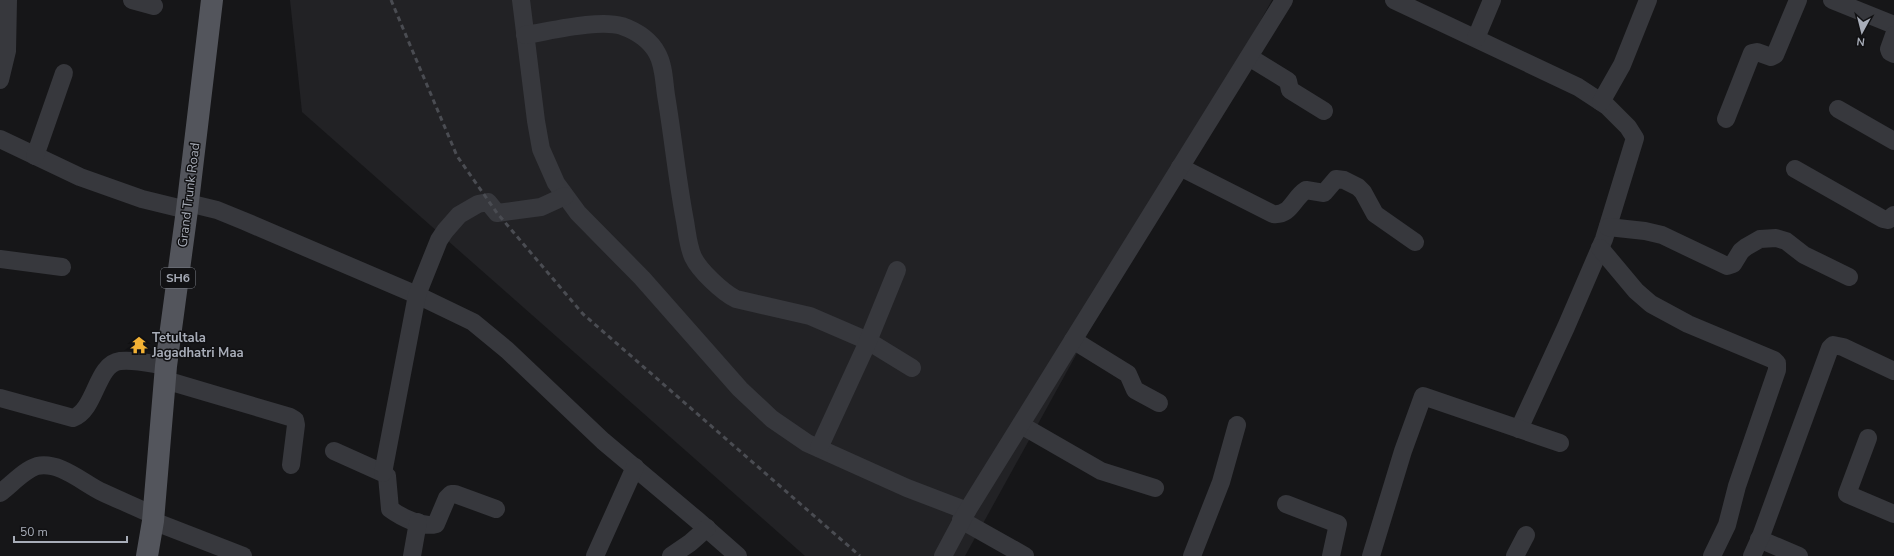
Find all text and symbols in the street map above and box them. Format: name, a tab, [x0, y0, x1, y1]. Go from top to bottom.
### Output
north arrow	[1842, 12, 1882, 52]
text: N	[1856, 33, 1866, 49]
street label: Grand Trunk Road	[174, 142, 204, 248]
road number: SH6	[161, 268, 195, 288]
place label: Tetultala Jagadhatri Maa	[151, 329, 244, 362]
temple icon: Tetultala Jagadhatri Maa	[129, 335, 149, 355]
scale bar	[14, 518, 127, 544]
text: 50 m	[20, 524, 48, 540]

